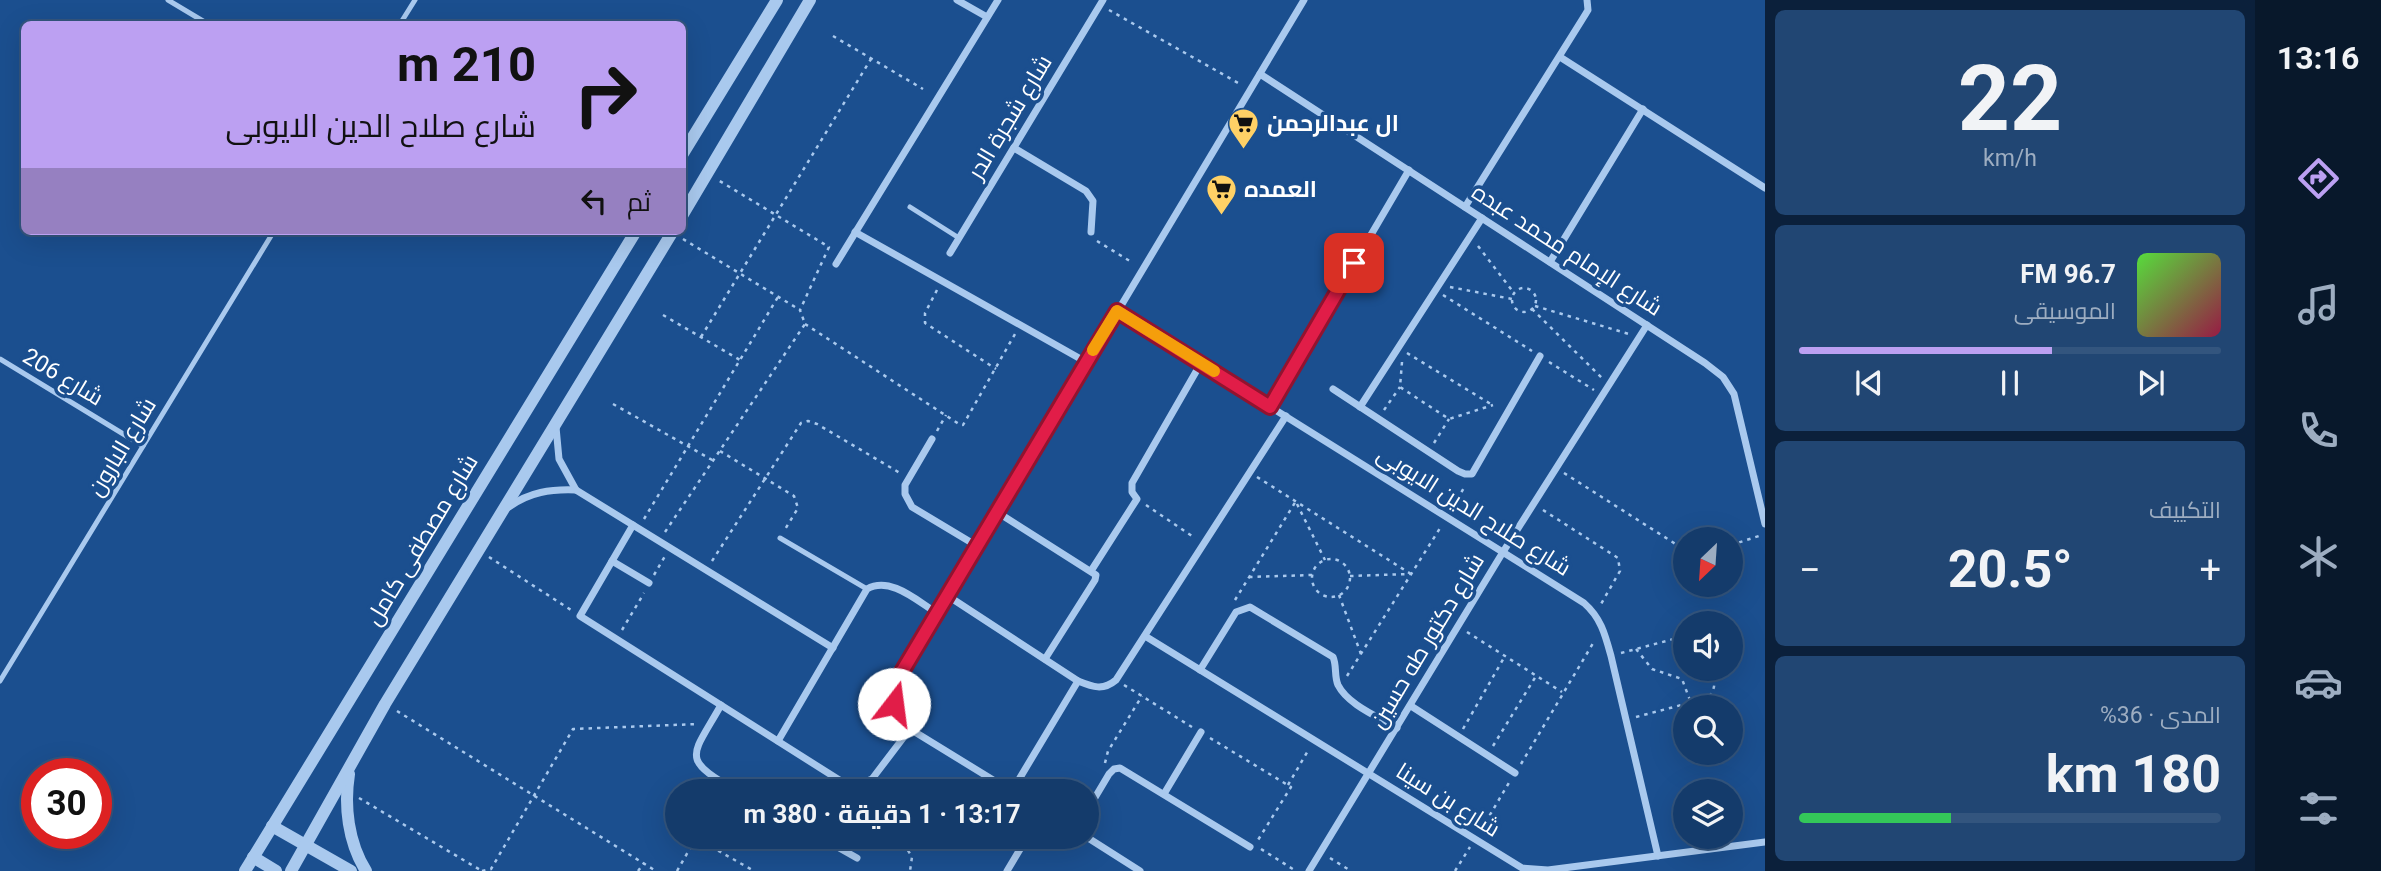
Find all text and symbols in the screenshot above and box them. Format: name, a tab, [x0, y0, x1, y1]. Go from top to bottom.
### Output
text: 210 m	[397, 36, 536, 93]
text: 13:16	[2277, 39, 2359, 77]
text: 22	[1958, 46, 2062, 152]
icon: right	[560, 49, 651, 140]
street label: شارع شجرة الدر	[961, 50, 1059, 187]
supermarket icon: ال عبدالرحمن	[1227, 106, 1261, 150]
text: شارع صلاح الدين الايوبى	[225, 107, 536, 145]
place label: ال عبدالرحمن	[1267, 110, 1399, 137]
text: km/h	[1983, 145, 2037, 172]
icon: directions	[2294, 154, 2343, 203]
supermarket icon: العمده	[1204, 172, 1238, 216]
place label: العمده	[1244, 176, 1317, 203]
street label: شارع الإمام محمد عبده	[1466, 178, 1667, 323]
icon: left	[575, 182, 613, 220]
text: ثم	[627, 187, 651, 217]
pin	[1324, 233, 1384, 293]
icon: arrive	[1335, 244, 1373, 282]
text: 96.7 FM	[2020, 259, 2116, 289]
icon: music	[2294, 280, 2343, 329]
text: الموسيقى	[2014, 298, 2116, 325]
street label: شارع 206	[17, 342, 108, 413]
icon: previous	[1850, 364, 1888, 402]
icon: pause	[1991, 364, 2029, 402]
icon: next	[2132, 364, 2170, 402]
street label: شارع البارون	[82, 393, 164, 502]
icon: phone	[2294, 406, 2343, 455]
street label: شارع صلاح الدين الايوبى	[1371, 440, 1576, 583]
street label: شارع مصطفى كامل	[360, 450, 485, 631]
text: التكييف	[2149, 497, 2221, 524]
north arrow	[1673, 527, 1743, 597]
map controls	[1673, 527, 1743, 849]
icon: climate	[2294, 532, 2343, 581]
text: 20.5°	[1948, 539, 2073, 600]
text: −	[1799, 548, 1821, 592]
text: +	[2199, 548, 2221, 592]
street label: شارع دكتور طه حسين	[1364, 549, 1492, 734]
button: sound	[1673, 611, 1743, 681]
icon: car	[2294, 658, 2343, 707]
position arrow	[857, 667, 931, 741]
button: search	[1673, 695, 1743, 765]
text: المدى · 36%	[2100, 702, 2221, 729]
text: 180 km	[2046, 744, 2221, 805]
street label: شارع بن سينا	[1390, 757, 1505, 844]
speed limit sign: 30	[21, 758, 112, 849]
button: layers	[1673, 779, 1743, 849]
icon: filters	[2294, 784, 2343, 833]
text: 13:17 · 1 دقيقة · 380 m	[743, 799, 1021, 829]

